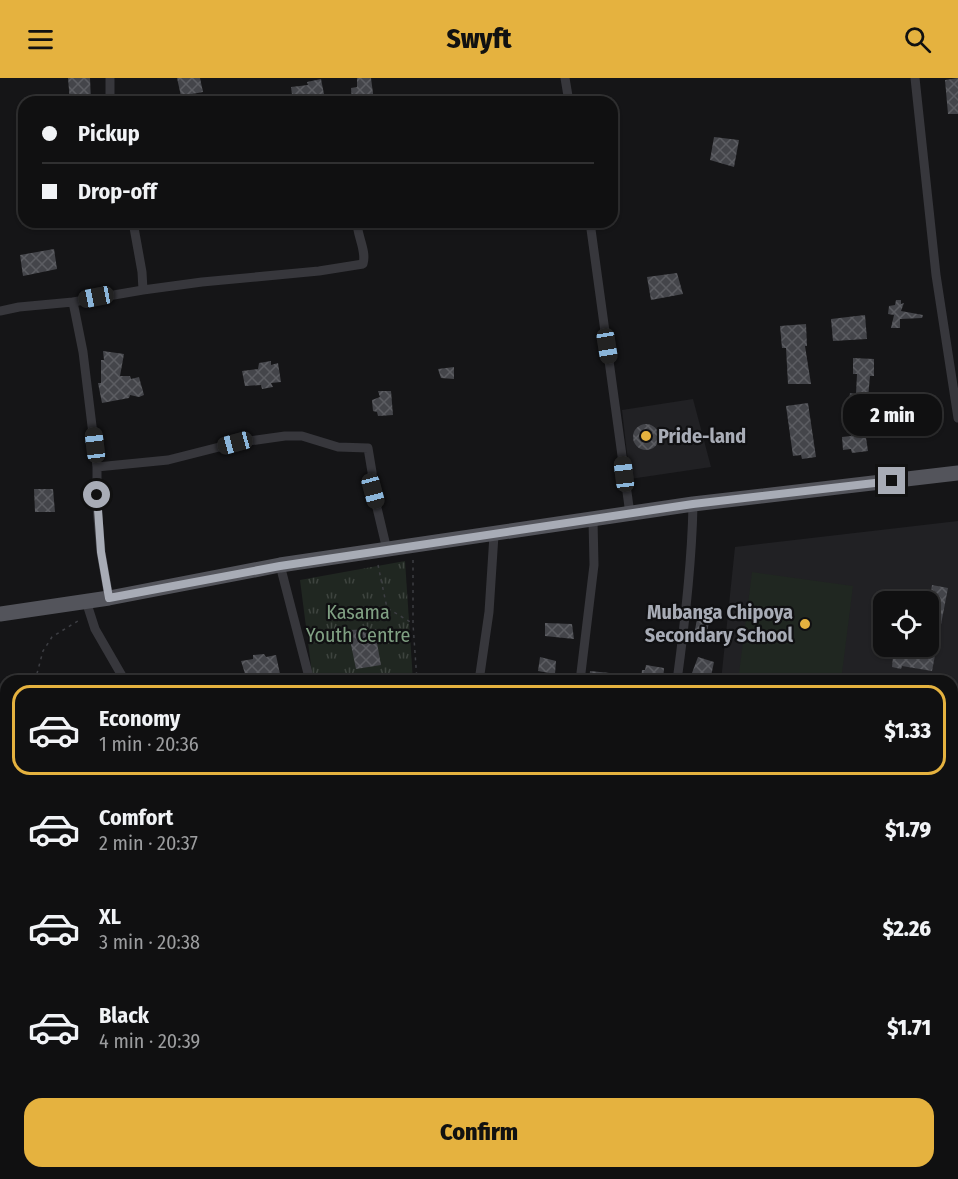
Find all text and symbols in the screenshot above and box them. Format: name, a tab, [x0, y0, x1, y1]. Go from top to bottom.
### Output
icon: menu	[24, 23, 57, 56]
text: Swyft	[447, 23, 511, 55]
icon: search	[901, 23, 934, 56]
text: Pickup	[78, 120, 140, 147]
text: Drop-off	[78, 178, 157, 205]
car	[77, 285, 115, 309]
car	[595, 327, 619, 365]
callout: 2 min	[842, 394, 942, 436]
text: 2 min	[870, 403, 915, 427]
place label: Pride-land	[658, 424, 746, 448]
car	[84, 426, 106, 464]
marker: Pride-land	[639, 429, 653, 443]
car	[215, 430, 255, 456]
car	[613, 455, 635, 493]
route end	[878, 467, 905, 494]
car	[360, 471, 386, 511]
route start	[83, 481, 110, 508]
map controls	[873, 591, 939, 657]
button: locate	[873, 591, 939, 657]
park label: Kasama Youth Centre	[306, 600, 410, 647]
place label: Mubanga Chipoya Secondary School	[645, 600, 794, 647]
marker: Mubanga Chipoya Secondary School	[798, 617, 812, 631]
icon: car	[27, 703, 81, 757]
text: Economy	[99, 705, 180, 732]
text: $1.33	[885, 717, 931, 744]
text: 1 min · 20:36	[99, 732, 199, 756]
icon: car	[27, 802, 81, 856]
text: Comfort	[99, 804, 173, 831]
text: $1.79	[885, 816, 931, 843]
text: 2 min · 20:37	[99, 831, 198, 855]
icon: car	[27, 901, 81, 955]
text: XL	[99, 903, 121, 930]
text: $2.26	[883, 915, 931, 942]
text: 3 min · 20:38	[99, 930, 200, 954]
icon: car	[27, 1000, 81, 1054]
text: Black	[99, 1002, 149, 1029]
text: $1.71	[887, 1014, 931, 1041]
text: 4 min · 20:39	[99, 1029, 200, 1053]
button: Confirm	[24, 1098, 934, 1167]

